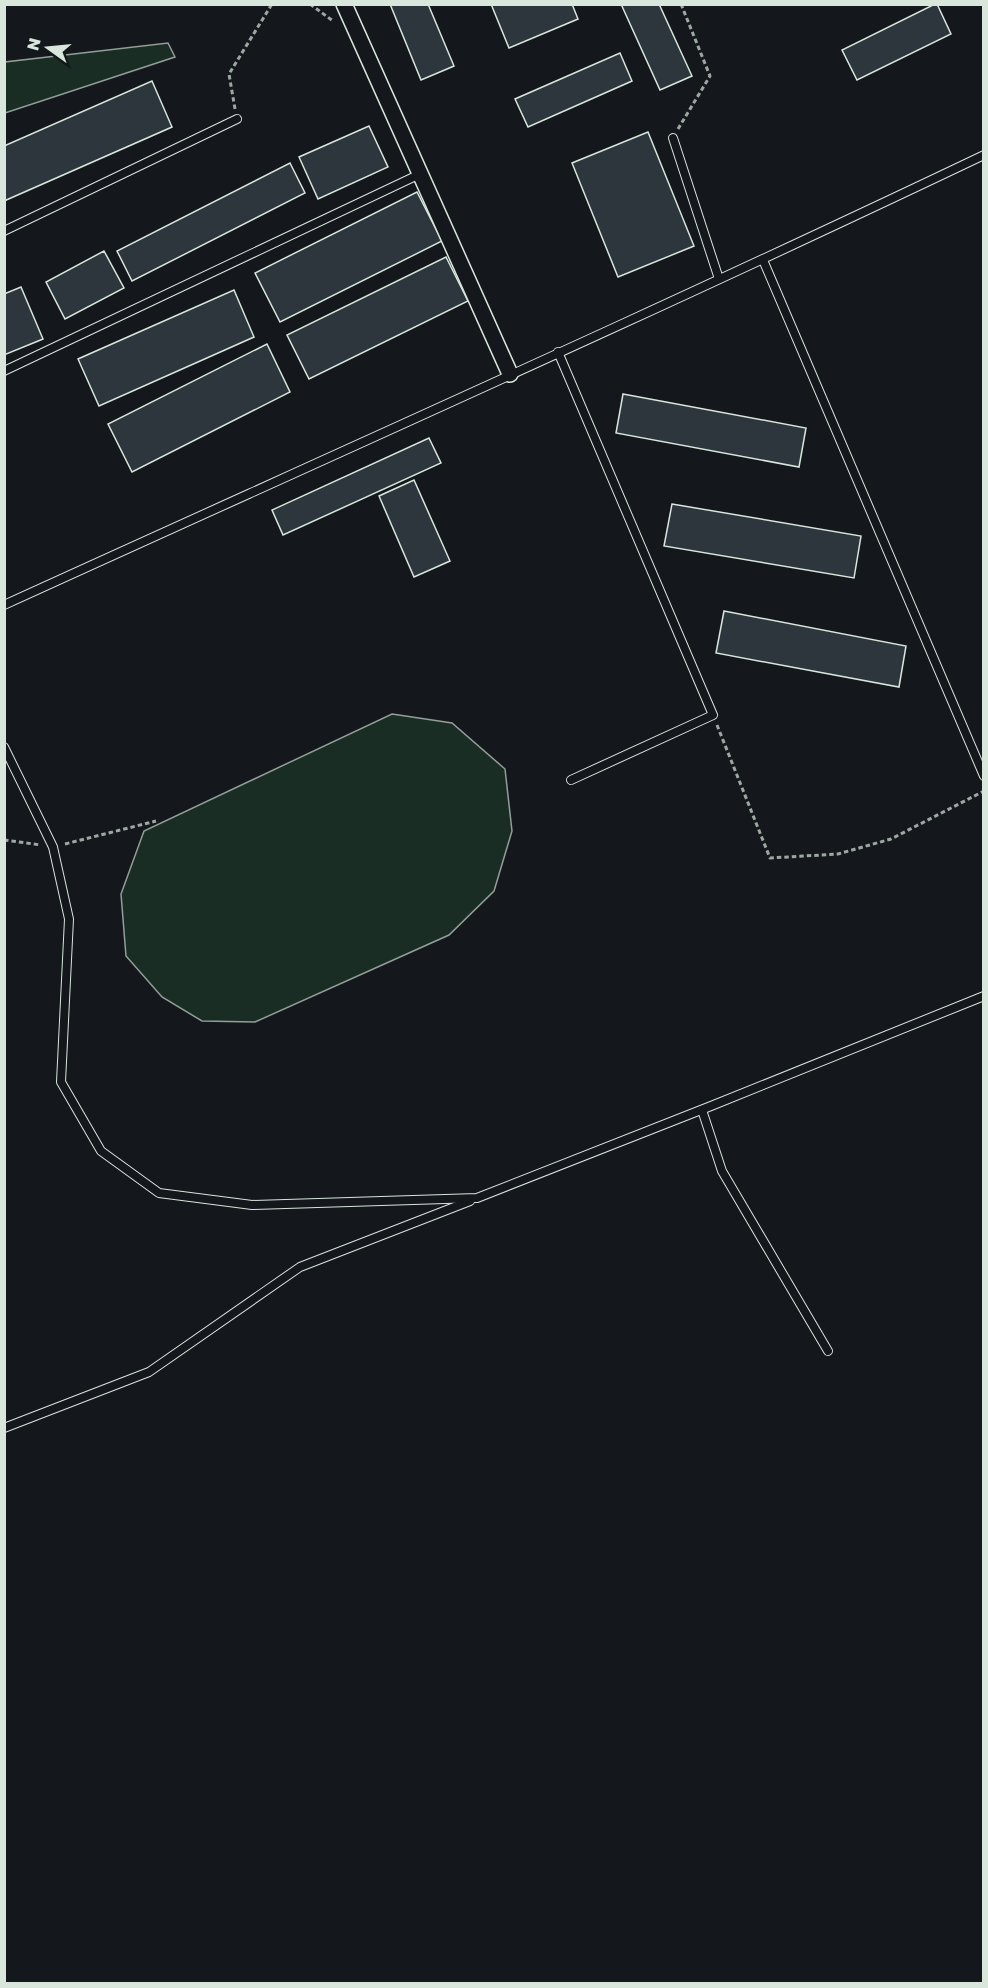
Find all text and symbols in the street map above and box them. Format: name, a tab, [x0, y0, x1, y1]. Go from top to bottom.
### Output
north arrow	[18, 18, 78, 78]
text: N	[22, 36, 45, 53]

